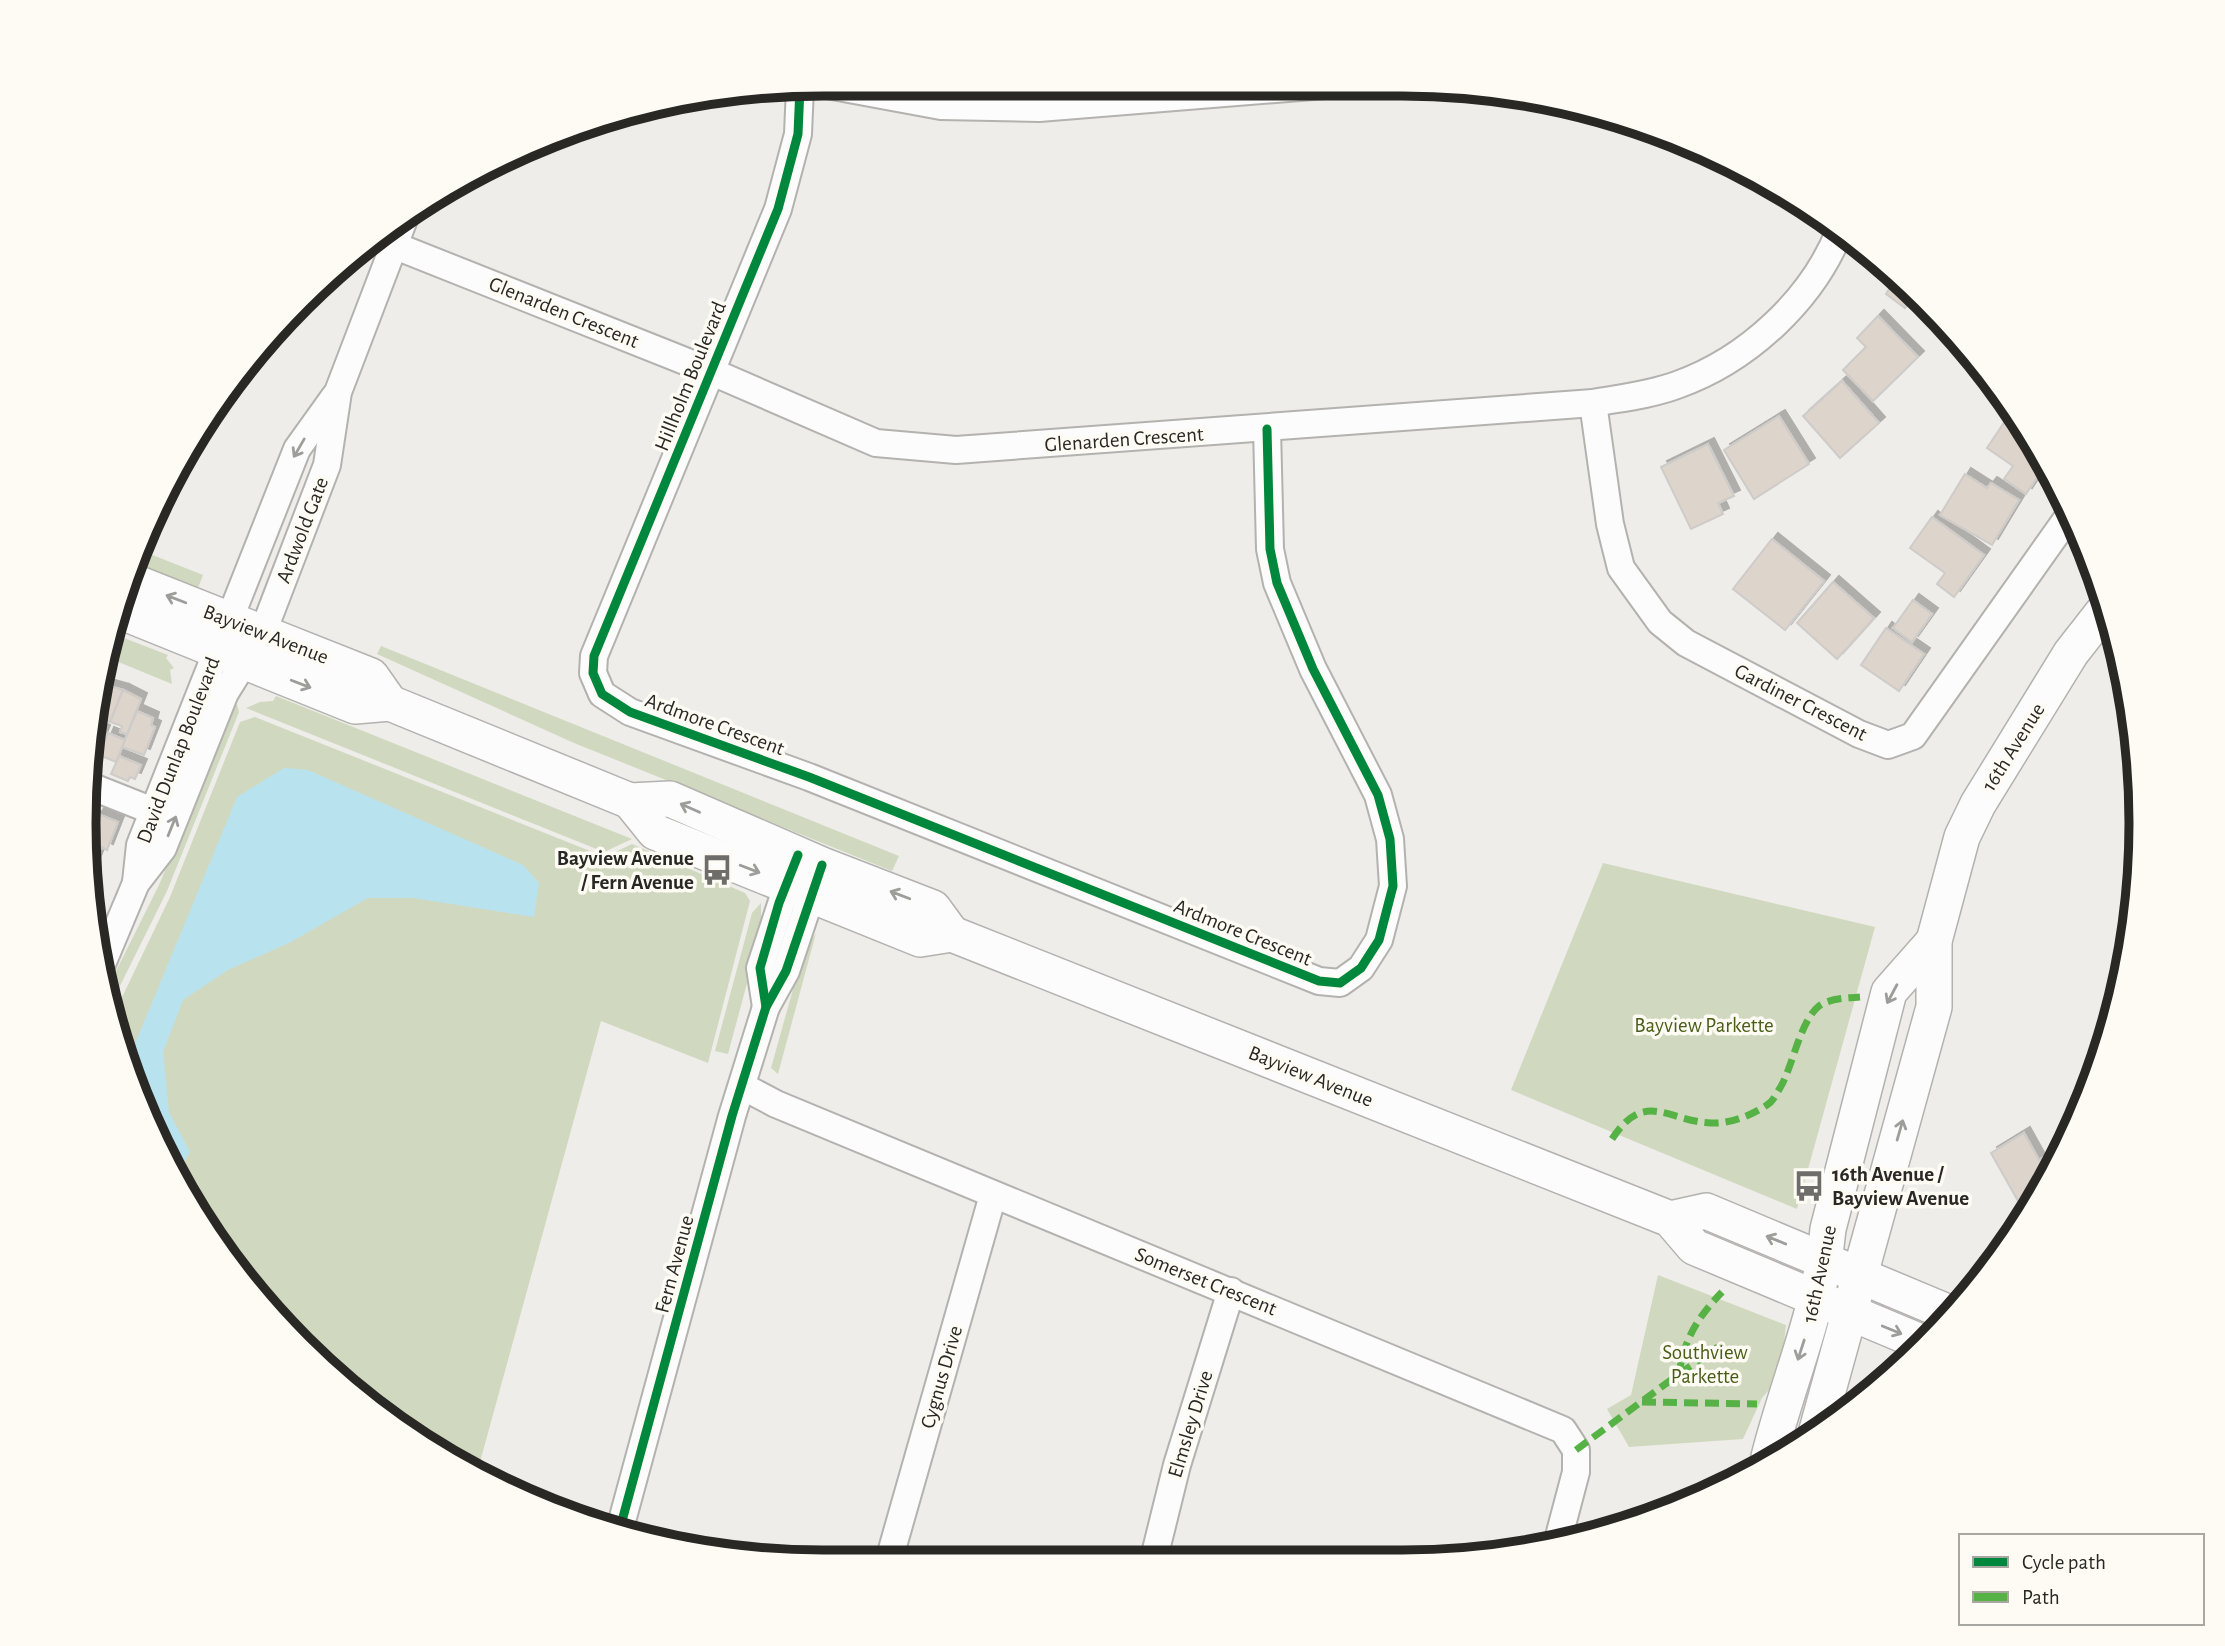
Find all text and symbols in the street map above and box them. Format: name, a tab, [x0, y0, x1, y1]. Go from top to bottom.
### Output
street label: Glenarden Crescent	[486, 273, 642, 352]
street label: Hillholm Boulevard	[651, 298, 730, 454]
street label: Glenarden Crescent	[1044, 423, 1204, 456]
one-way arrow	[292, 437, 305, 458]
street label: Ardwold Gate	[273, 474, 332, 586]
one-way arrow	[166, 591, 187, 604]
street label: Bayview Avenue	[200, 601, 331, 668]
street label: David Dunlap Boulevard	[133, 654, 224, 846]
street label: Gardiner Crescent	[1731, 660, 1871, 745]
one-way arrow	[290, 679, 311, 692]
street label: Ardmore Crescent	[642, 690, 787, 759]
street label: 16th Avenue	[1978, 700, 2049, 795]
one-way arrow	[680, 801, 701, 814]
one-way arrow	[167, 815, 180, 837]
place label: Bayview Avenue / Fern Avenue	[557, 848, 694, 893]
bus stop icon: Bayview Avenue / Fern Avenue	[700, 853, 734, 887]
one-way arrow	[738, 864, 760, 877]
one-way arrow	[889, 888, 911, 900]
street label: Ardmore Crescent	[1171, 895, 1315, 970]
one-way arrow	[1884, 983, 1898, 1003]
park label: Bayview Parkette	[1634, 1015, 1774, 1036]
street label: Bayview Avenue	[1246, 1042, 1376, 1111]
one-way arrow	[1894, 1119, 1907, 1141]
place label: 16th Avenue / Bayview Avenue	[1832, 1164, 1969, 1209]
bus stop icon: 16th Avenue / Bayview Avenue	[1792, 1169, 1826, 1203]
street label: Fern Avenue	[651, 1213, 698, 1315]
street label: 16th Avenue	[1799, 1223, 1840, 1325]
one-way arrow	[1765, 1233, 1787, 1246]
street label: Somerset Crescent	[1132, 1244, 1280, 1319]
street label: Cygnus Drive	[917, 1323, 966, 1431]
one-way arrow	[1880, 1325, 1902, 1338]
one-way arrow	[1794, 1339, 1807, 1361]
park label: Southview Parkette	[1662, 1342, 1748, 1387]
street label: Elmsley Drive	[1164, 1368, 1217, 1480]
legend	[1959, 1534, 2204, 1625]
text: Cycle path	[2022, 1552, 2106, 1573]
text: Path	[2022, 1587, 2060, 1608]

